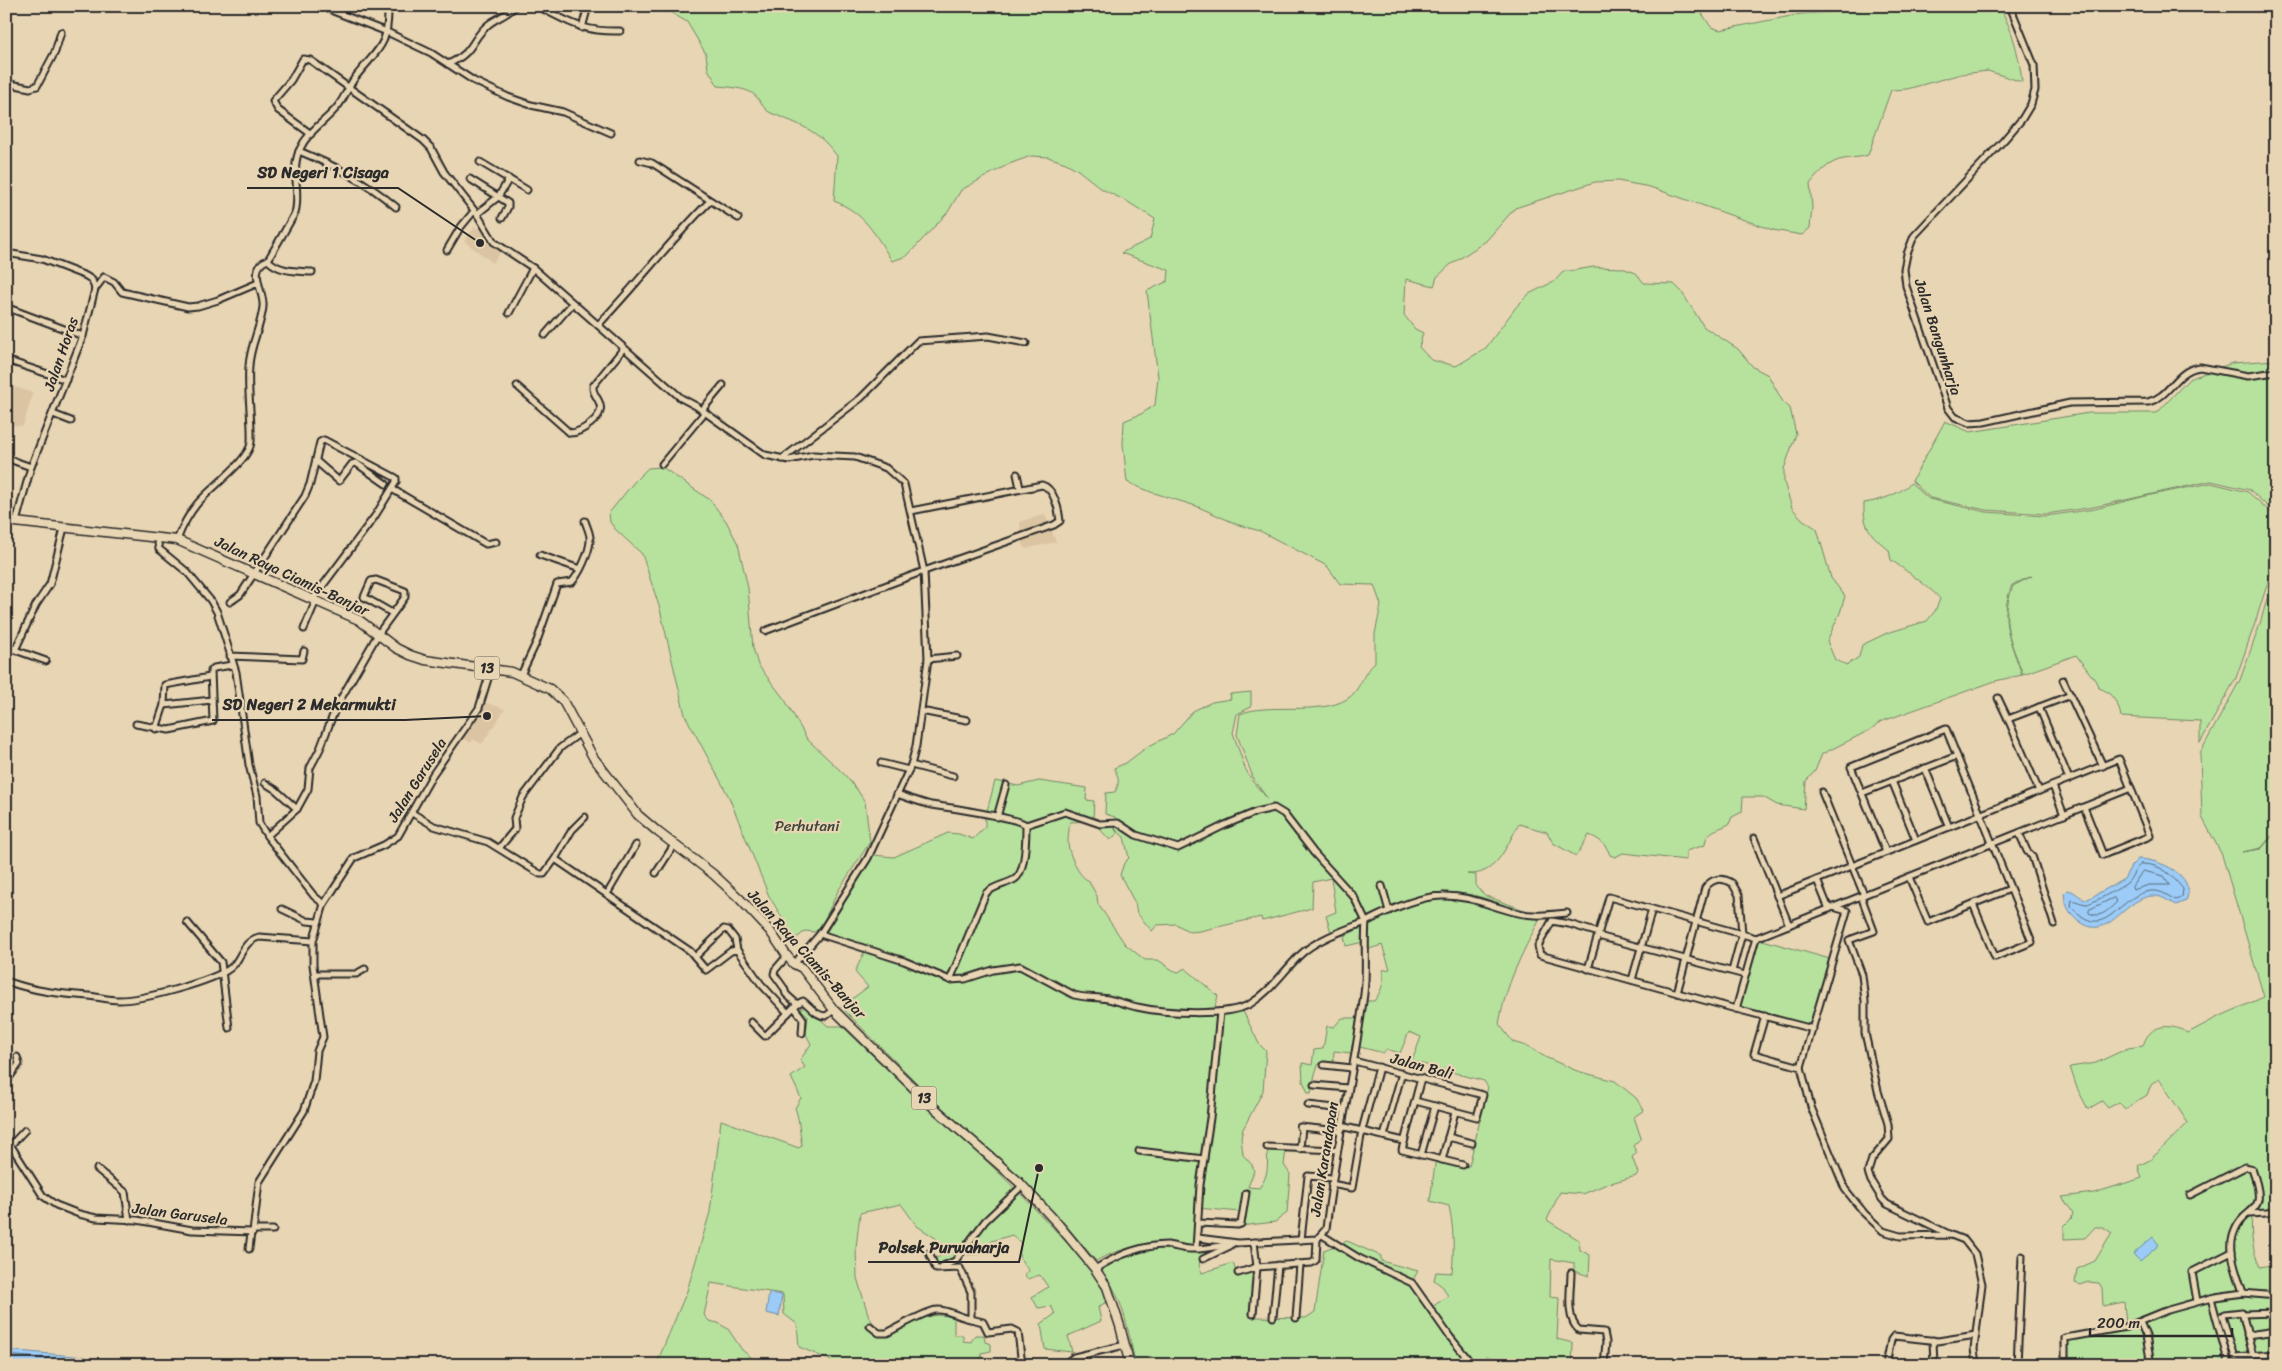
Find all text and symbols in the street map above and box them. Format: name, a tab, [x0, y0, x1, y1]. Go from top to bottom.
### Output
callout: SD Negeri 1 Cisaga	[247, 157, 398, 188]
text: SD Negeri 1 Cisaga	[256, 158, 390, 187]
street label: Jalan Bangunharja	[1907, 274, 1969, 399]
street label: Jalan Horas	[36, 313, 86, 396]
street label: Jalan Raya Ciamis-Banjar	[209, 528, 374, 624]
road number: 13	[474, 656, 500, 680]
callout: SD Negeri 2 Mekarmukti	[212, 689, 405, 720]
text: SD Negeri 2 Mekarmukti	[221, 690, 397, 719]
street label: Jalan Garusela	[380, 732, 454, 828]
park label: Perhutani	[775, 813, 840, 839]
street label: Jalan Raya Ciamis-Banjar	[740, 882, 873, 1026]
street label: Jalan Bali	[1387, 1045, 1457, 1087]
road number: 13	[912, 1086, 936, 1110]
street label: Jalan Karandapan	[1302, 1100, 1346, 1219]
street label: Jalan Garusela	[130, 1195, 230, 1233]
callout: Polsek Purwaharja	[868, 1231, 1019, 1262]
text: Polsek Purwaharja	[879, 1233, 1010, 1262]
scale bar	[2090, 1306, 2232, 1338]
text: 200 m	[2097, 1310, 2141, 1336]

